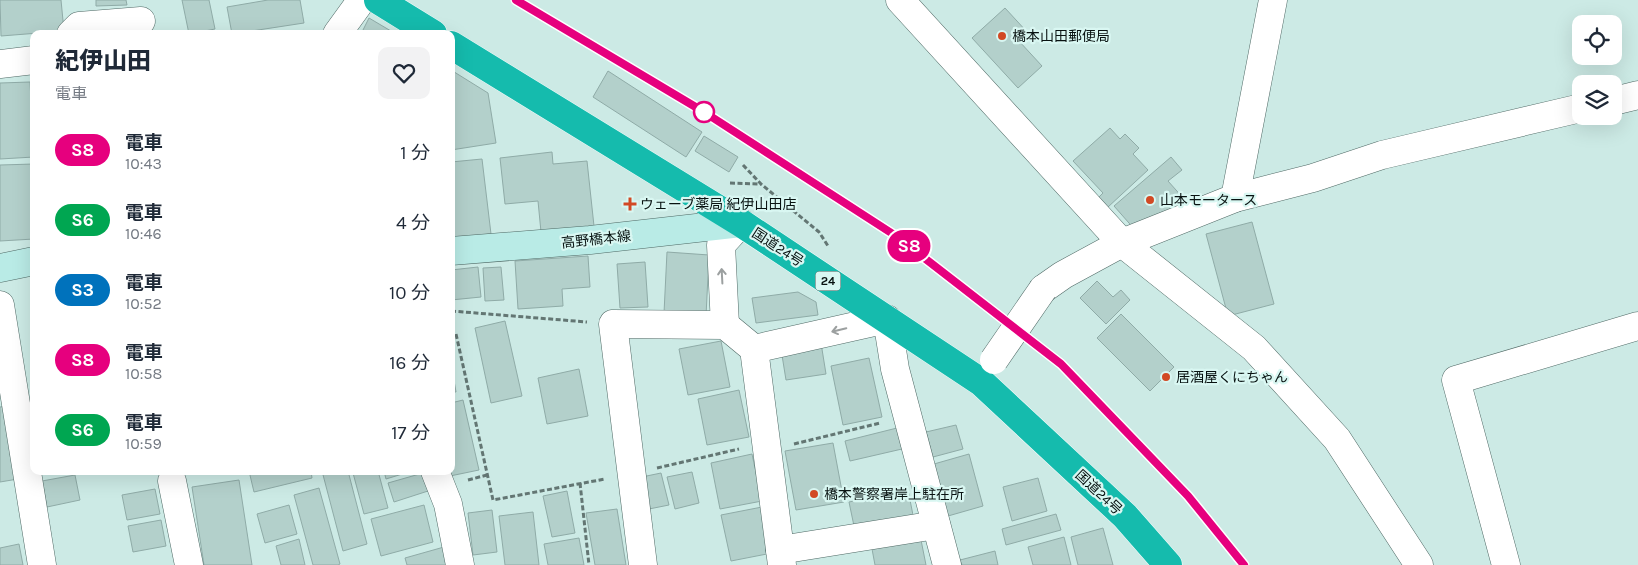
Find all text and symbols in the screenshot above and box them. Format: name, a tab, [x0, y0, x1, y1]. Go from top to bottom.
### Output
map controls	[1572, 15, 1622, 125]
button: locate	[1572, 15, 1622, 65]
place label: 橋本山田郵便局	[1012, 28, 1110, 45]
marker: 橋本山田郵便局	[996, 30, 1008, 42]
text: 紀伊山田	[55, 47, 151, 75]
button: heart	[378, 47, 430, 99]
button: layers	[1572, 75, 1622, 125]
text: 電車	[55, 84, 87, 103]
unlabelled marker	[693, 101, 715, 123]
text: 電車	[125, 132, 163, 154]
text: S8	[71, 139, 94, 161]
text: 1 分	[400, 142, 430, 164]
text: 10:43	[125, 154, 162, 173]
place label: 山本モータース	[1160, 192, 1257, 209]
marker: 山本モータース	[1144, 194, 1156, 206]
place label: ウェーブ薬局 紀伊山田店	[640, 196, 796, 213]
marker: ウェーブ薬局 紀伊山田店	[624, 198, 636, 210]
text: 電車	[125, 202, 163, 224]
text: S6	[71, 209, 94, 231]
text: 4 分	[396, 212, 430, 234]
text: 10:46	[125, 224, 162, 243]
street label: 国道24号	[749, 225, 807, 270]
street label: 高野橋本線	[560, 227, 632, 252]
line badge: S8	[886, 230, 932, 262]
text: S8	[897, 235, 921, 257]
one-way arrow	[718, 268, 727, 284]
text: 電車	[125, 272, 163, 294]
road number: 24	[816, 272, 840, 290]
text: S3	[71, 279, 94, 301]
text: 10 分	[389, 282, 430, 304]
text: 10:52	[125, 294, 162, 313]
one-way arrow	[832, 326, 848, 335]
text: 電車	[125, 342, 163, 364]
text: S8	[71, 349, 94, 371]
text: 16 分	[389, 352, 430, 374]
text: 10:58	[125, 364, 162, 383]
place label: 居酒屋くにちゃん	[1176, 369, 1288, 386]
marker: 居酒屋くにちゃん	[1160, 371, 1172, 383]
text: 電車	[125, 412, 163, 434]
text: S6	[71, 419, 94, 441]
text: 17 分	[391, 422, 430, 444]
text: 10:59	[125, 434, 162, 453]
street label: 国道24号	[1072, 466, 1126, 518]
place label: 橋本警察署岸上駐在所	[824, 486, 964, 503]
marker: 橋本警察署岸上駐在所	[808, 488, 820, 500]

